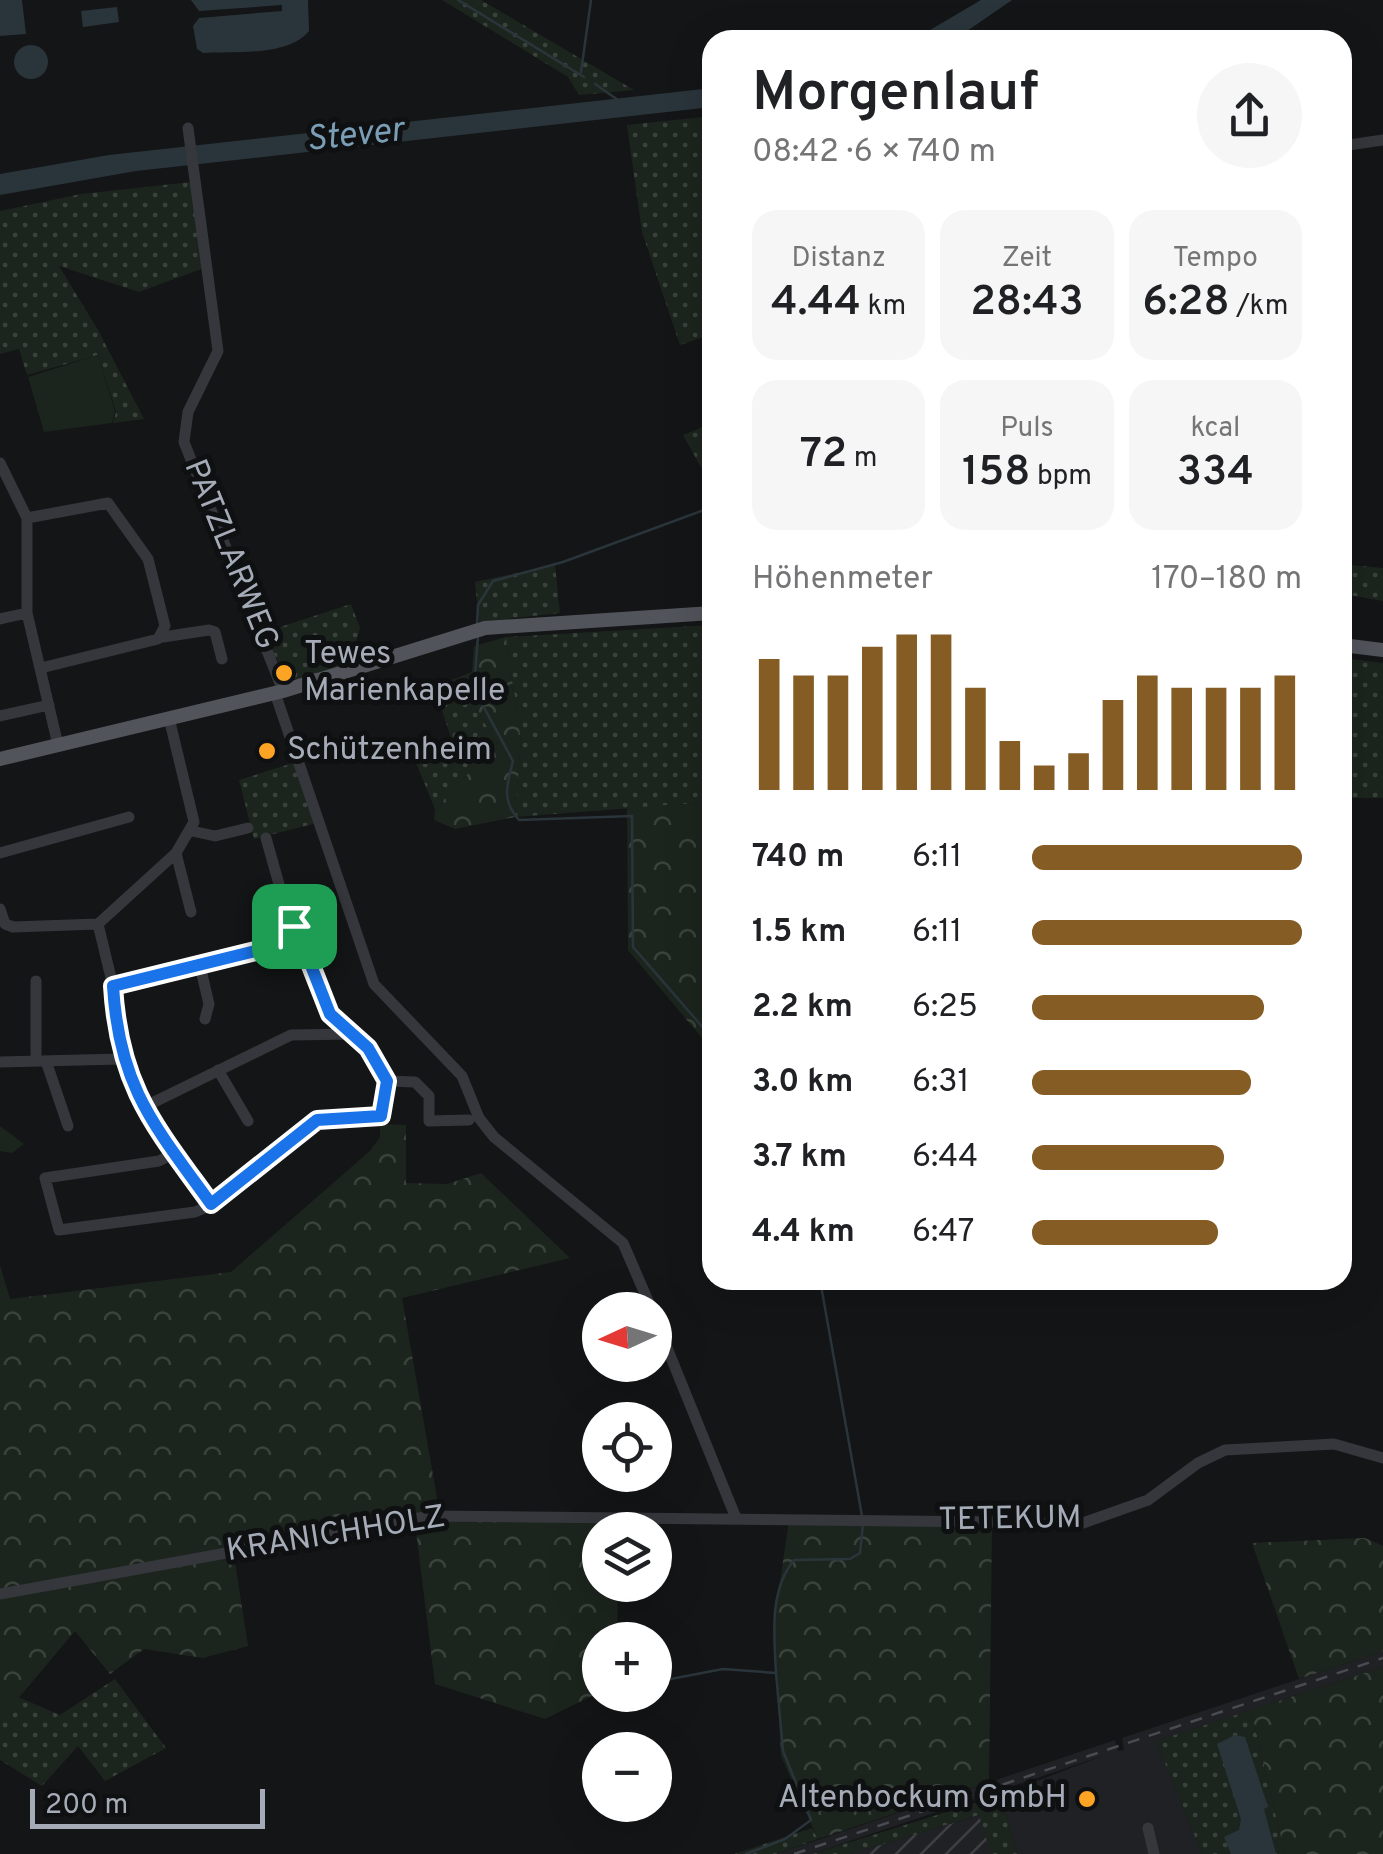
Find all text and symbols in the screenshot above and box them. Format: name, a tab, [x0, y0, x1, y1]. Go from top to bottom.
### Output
text: Morgenlauf	[752, 60, 1039, 130]
button: share	[1197, 63, 1302, 168]
water label: Stever	[304, 109, 409, 163]
text: 08:42 · 6 × 740 m	[752, 133, 996, 173]
text: Distanz	[791, 241, 886, 277]
text: Zeit	[1002, 241, 1052, 277]
text: Tempo	[1173, 241, 1258, 277]
text: 4.44	[771, 277, 861, 330]
text: 28:43	[970, 277, 1084, 330]
text: 6:28	[1142, 277, 1230, 330]
text: km	[861, 289, 906, 325]
text: /km	[1230, 289, 1288, 325]
text: Puls	[1000, 411, 1054, 447]
text: kcal	[1190, 411, 1240, 447]
text: 72	[800, 429, 847, 482]
text: m	[847, 441, 878, 477]
text: 158	[962, 447, 1030, 500]
text: 334	[1177, 447, 1254, 500]
street label: PATZLARWEG	[174, 454, 286, 656]
text: bpm	[1030, 459, 1092, 495]
text: Höhenmeter	[752, 560, 933, 600]
text: 170–180 m	[1151, 560, 1302, 600]
place label: Tewes Marienkapelle	[304, 635, 505, 712]
marker: Tewes Marienkapelle	[273, 662, 295, 684]
place label: Schützenheim	[287, 731, 492, 771]
marker: Schützenheim	[256, 740, 278, 762]
text: 740 m	[752, 838, 844, 878]
text: 6:11	[912, 838, 962, 878]
pin	[252, 884, 337, 969]
icon: arrive	[267, 899, 322, 954]
text: 1.5 km	[752, 913, 846, 953]
text: 6:11	[912, 913, 962, 953]
text: 2.2 km	[752, 988, 853, 1028]
text: 6:25	[912, 988, 978, 1028]
text: 3.0 km	[752, 1063, 853, 1103]
text: 6:31	[912, 1063, 969, 1103]
text: 3.7 km	[752, 1138, 847, 1178]
text: 6:44	[912, 1138, 978, 1178]
text: 4.4 km	[752, 1213, 855, 1253]
text: 6:47	[912, 1213, 975, 1253]
north arrow	[582, 1292, 672, 1382]
map controls	[582, 1292, 672, 1822]
button: locate	[582, 1402, 672, 1492]
street label: KRANICHHOLZ	[224, 1498, 448, 1572]
street label: TETEKUM	[938, 1499, 1082, 1541]
button: layers	[582, 1512, 672, 1602]
button: +	[582, 1622, 672, 1712]
button: −	[582, 1732, 672, 1822]
place label: Altenbockum GmbH	[778, 1779, 1067, 1819]
scale bar	[30, 1784, 265, 1828]
text: 200 m	[45, 1788, 128, 1824]
marker: Altenbockum GmbH	[1076, 1788, 1098, 1810]

